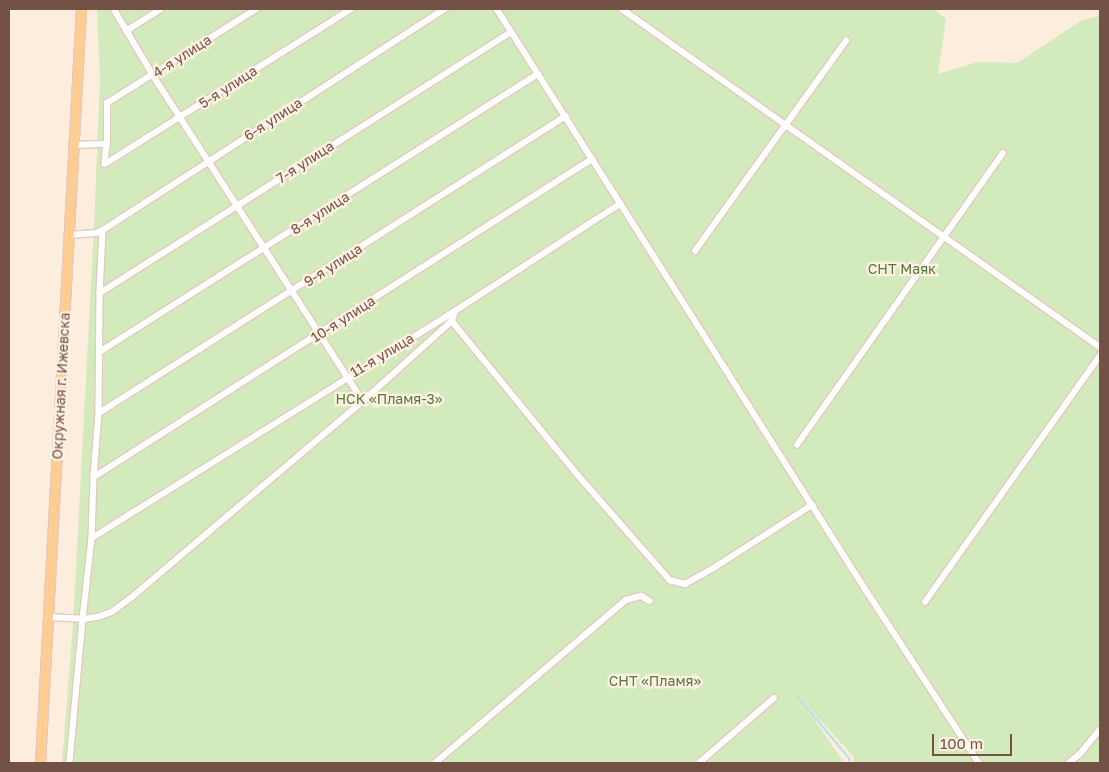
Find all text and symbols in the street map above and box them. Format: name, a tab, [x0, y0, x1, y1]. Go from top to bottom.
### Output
street label: 4-я улица	[150, 31, 214, 81]
street label: 5-я улица	[196, 62, 260, 112]
street label: 6-я улица	[241, 94, 305, 144]
street label: 7-я улица	[273, 137, 337, 187]
street label: 8-я улица	[288, 188, 352, 238]
street label: 9-я улица	[301, 240, 365, 290]
park label: СНТ Маяк	[868, 261, 936, 277]
street label: 10-я улица	[308, 292, 378, 346]
street label: Окружная г. Ижевска	[49, 312, 73, 460]
street label: 11-я улица	[347, 329, 417, 381]
park label: НСК «Пламя-3»	[335, 391, 443, 407]
park label: СНТ «Пламя»	[609, 673, 701, 689]
scale bar	[934, 724, 1014, 756]
text: 100 m	[940, 734, 983, 752]

